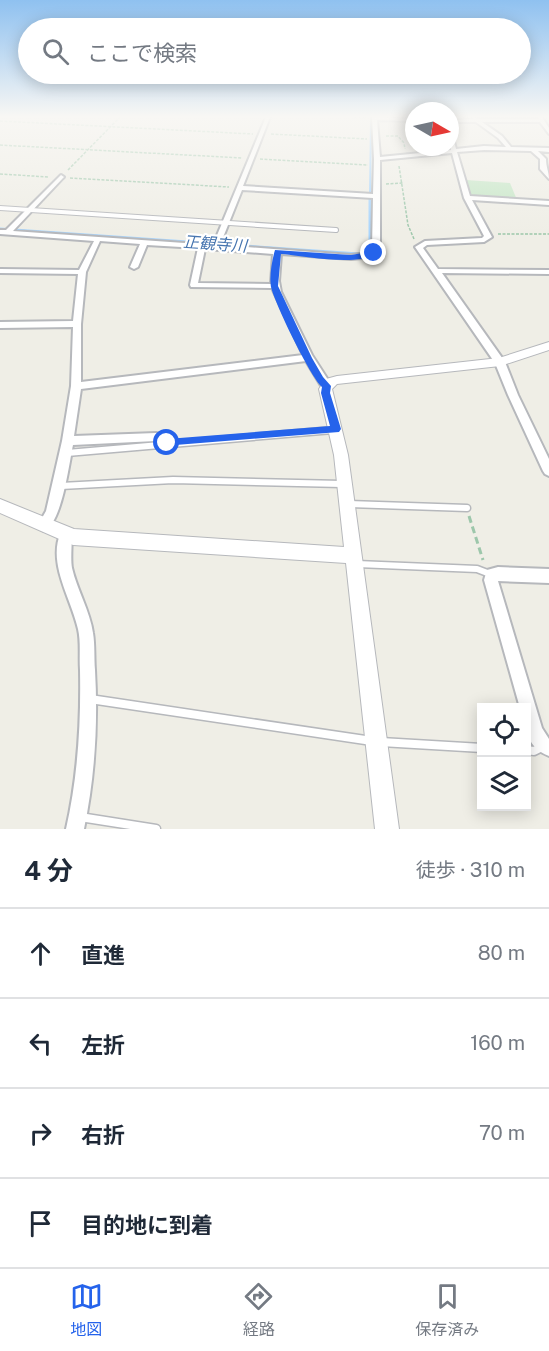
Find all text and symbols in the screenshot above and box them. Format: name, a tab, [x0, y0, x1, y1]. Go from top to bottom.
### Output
search box	[18, 18, 531, 84]
icon: search	[39, 35, 72, 68]
text: ここで検索	[87, 40, 197, 66]
north arrow	[405, 102, 459, 156]
water label: 正観寺川	[182, 232, 250, 256]
route end	[360, 239, 386, 265]
route start	[153, 429, 179, 455]
map controls	[477, 703, 531, 811]
button: locate	[477, 703, 531, 757]
button: layers	[477, 757, 531, 811]
text: 4 分	[24, 855, 73, 886]
text: 徒歩 · 310 m	[416, 858, 525, 882]
icon: ahead	[24, 937, 57, 970]
text: 80 m	[478, 941, 525, 965]
text: 直進	[81, 942, 125, 968]
icon: left	[24, 1027, 57, 1060]
text: 160 m	[470, 1031, 525, 1055]
text: 左折	[81, 1032, 125, 1058]
icon: right	[24, 1117, 57, 1150]
text: 70 m	[479, 1121, 525, 1145]
text: 右折	[81, 1122, 125, 1148]
icon: arrive	[24, 1207, 57, 1240]
text: 目的地に到着	[81, 1212, 213, 1238]
tab: 地図	[70, 1280, 103, 1340]
tab: 経路	[242, 1280, 275, 1340]
tab: 保存済み	[415, 1280, 479, 1340]

